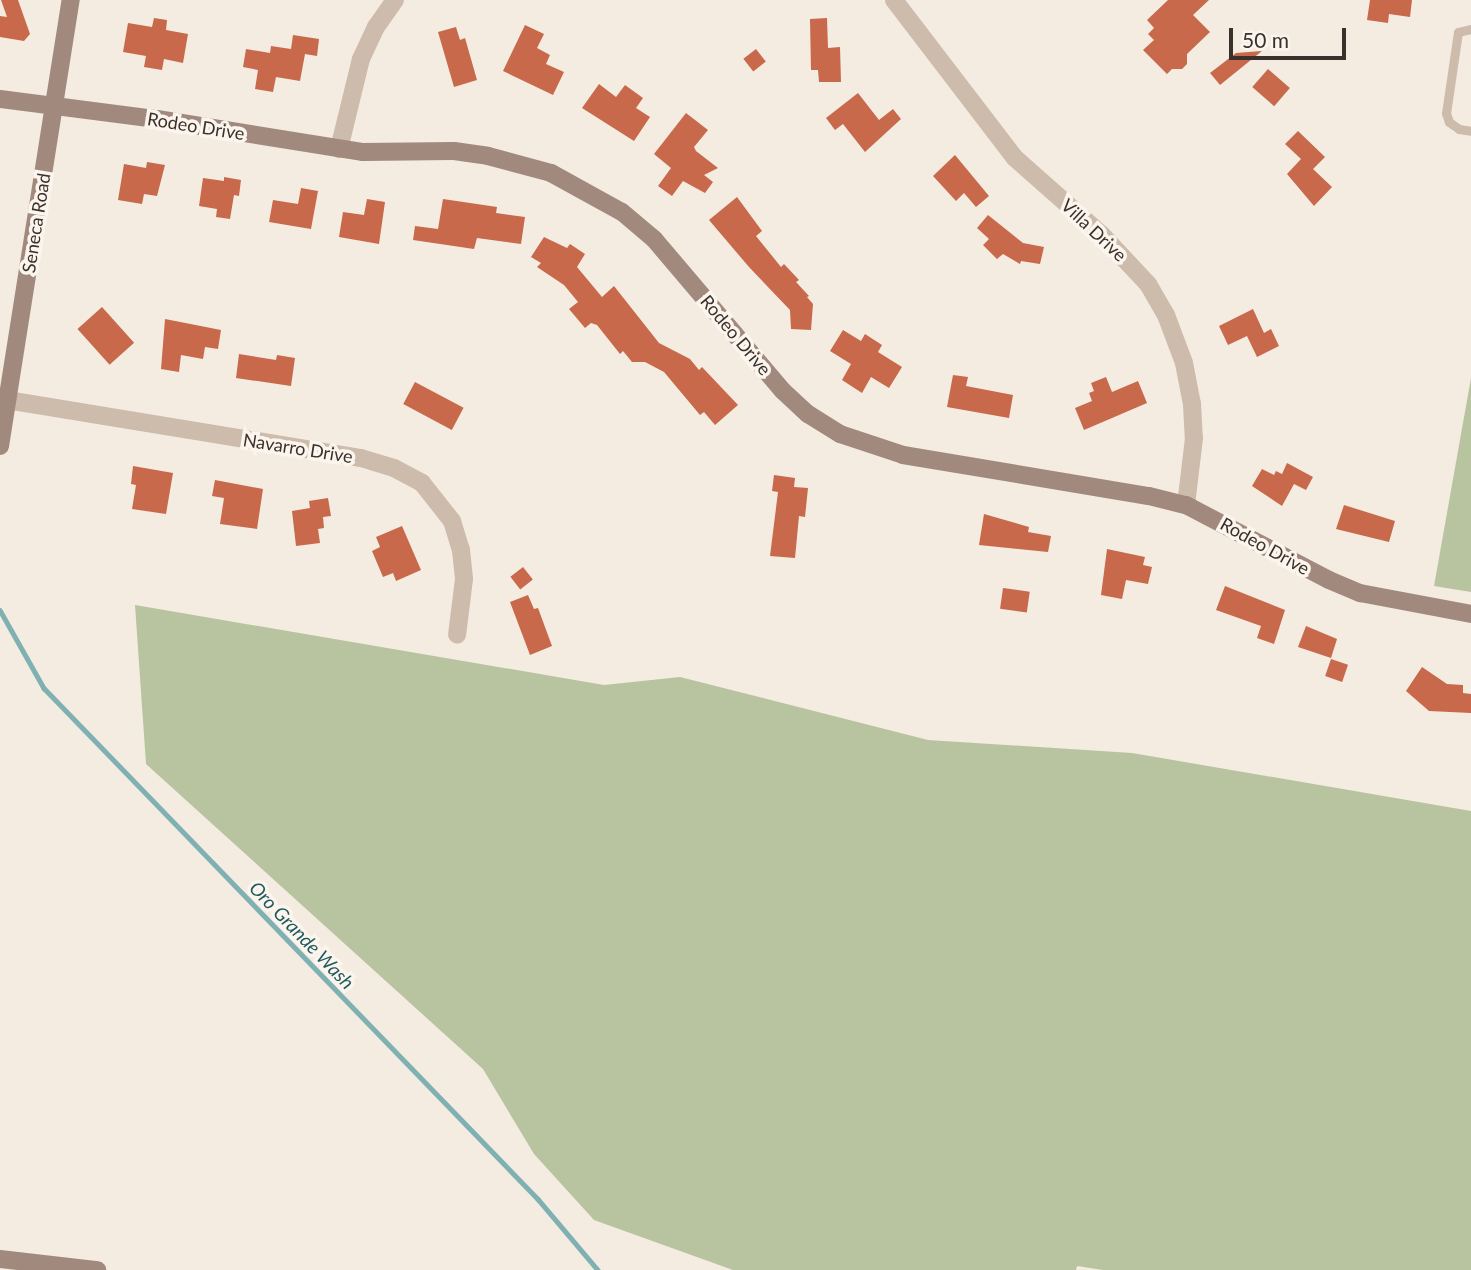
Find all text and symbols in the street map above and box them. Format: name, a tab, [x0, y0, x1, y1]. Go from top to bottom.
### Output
scale bar	[1233, 14, 1350, 58]
text: 50 m	[1242, 27, 1289, 52]
street label: Rodeo Drive	[146, 108, 246, 144]
street label: Seneca Road	[17, 172, 55, 274]
street label: Villa Drive	[1057, 194, 1131, 266]
street label: Rodeo Drive	[696, 290, 776, 380]
street label: Navarro Drive	[242, 429, 354, 467]
street label: Rodeo Drive	[1217, 513, 1313, 579]
water label: Oro Grande Wash	[245, 876, 359, 994]

